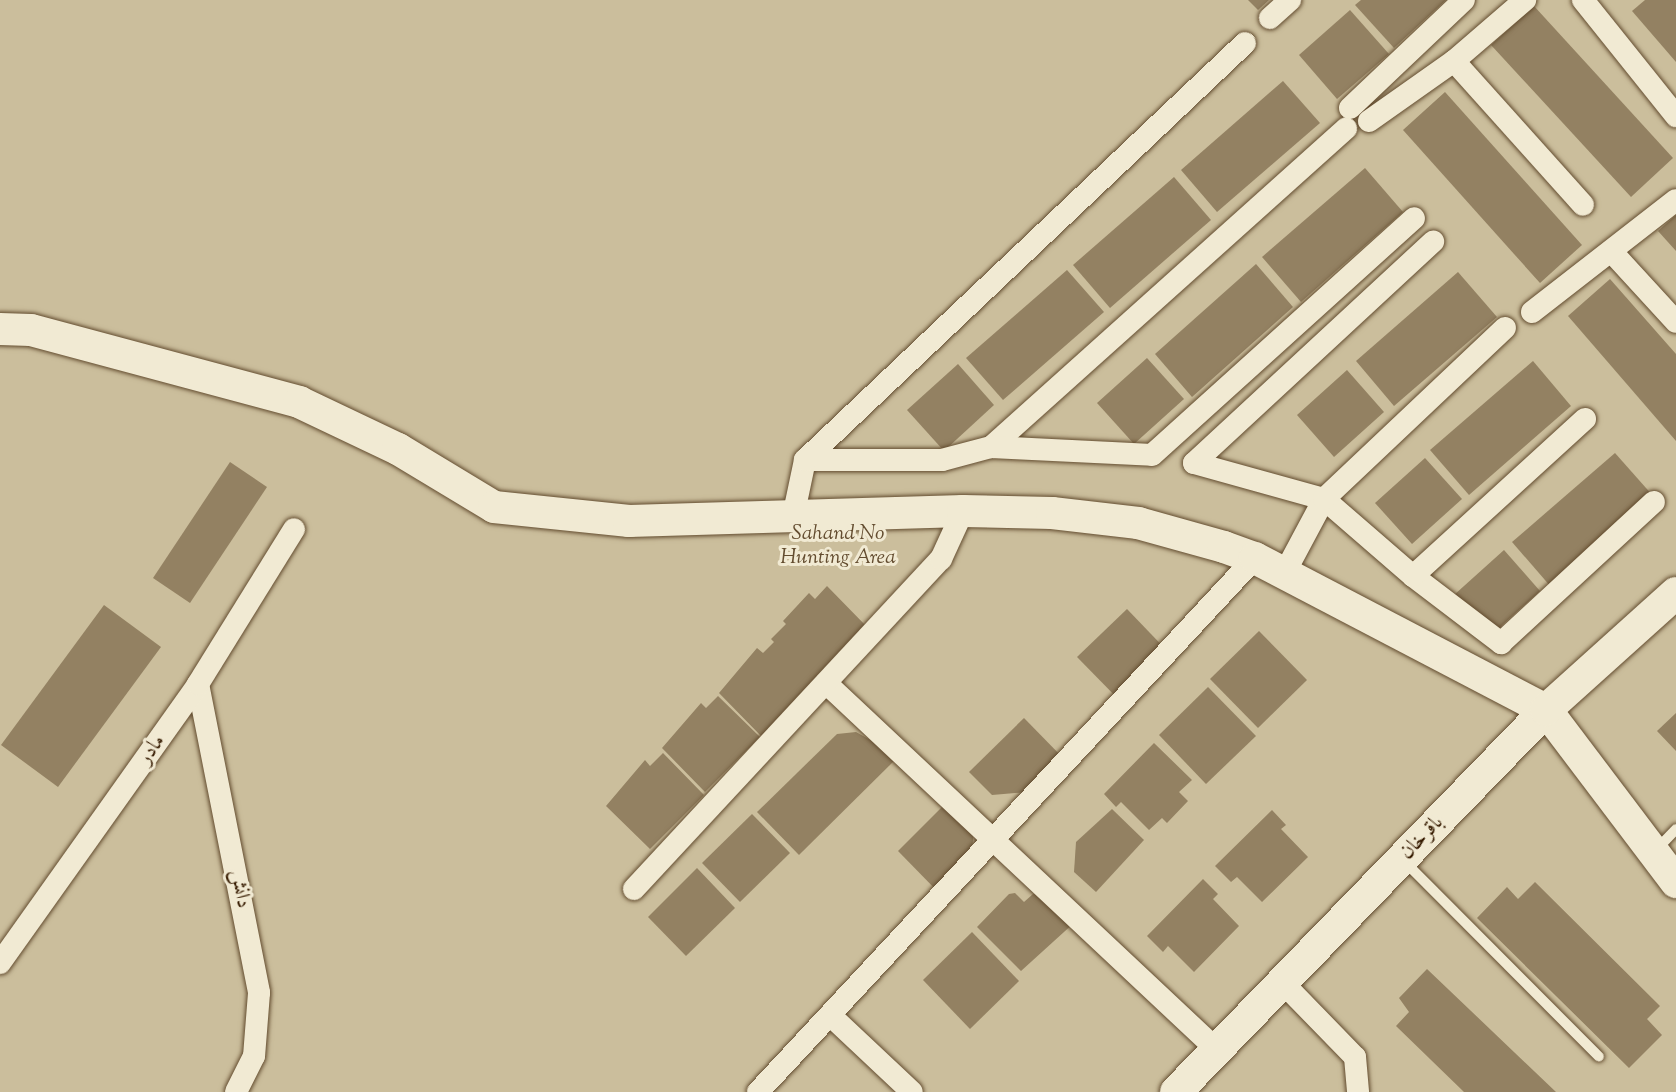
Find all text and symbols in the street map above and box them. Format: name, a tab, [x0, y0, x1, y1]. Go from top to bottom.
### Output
park label: Sahand No Hunting Area	[780, 521, 896, 571]
street label: مادر	[133, 730, 171, 770]
street label: باقرخان	[1395, 811, 1449, 865]
street label: دانش	[224, 868, 256, 910]

